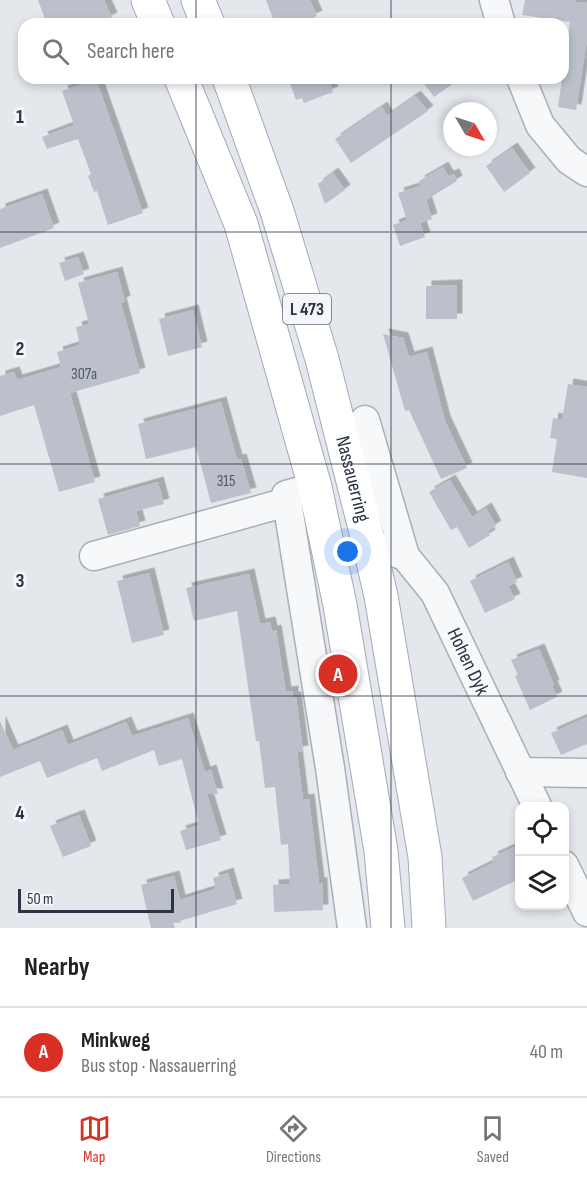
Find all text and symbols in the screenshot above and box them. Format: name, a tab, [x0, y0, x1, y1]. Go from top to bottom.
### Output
search box	[18, 18, 569, 84]
icon: search	[39, 35, 72, 68]
text: Search here	[87, 38, 174, 65]
north arrow	[443, 102, 497, 156]
text: 1	[16, 105, 24, 129]
road number: L 473	[283, 294, 331, 324]
text: 2	[16, 337, 24, 361]
house number: 307a	[71, 365, 97, 384]
street label: Nassauerring	[330, 434, 375, 525]
house number: 315	[217, 472, 235, 491]
your location	[333, 537, 362, 566]
text: 3	[16, 569, 25, 593]
street label: Hohen Dyk	[442, 624, 495, 700]
pin: A	[318, 652, 358, 696]
text: 4	[15, 801, 25, 825]
map controls	[515, 802, 569, 910]
button: locate	[515, 802, 569, 856]
button: layers	[515, 856, 569, 910]
scale bar	[18, 886, 174, 914]
text: 50 m	[27, 890, 53, 909]
text: Nearby	[24, 952, 90, 983]
text: Minkweg	[81, 1027, 150, 1054]
text: A	[39, 1040, 48, 1064]
text: 40 m	[530, 1040, 563, 1064]
text: Bus stop · Nassauerring	[81, 1054, 236, 1078]
tab: Map	[78, 1112, 111, 1167]
tab: Directions	[266, 1112, 321, 1167]
tab: Saved	[476, 1112, 509, 1167]

